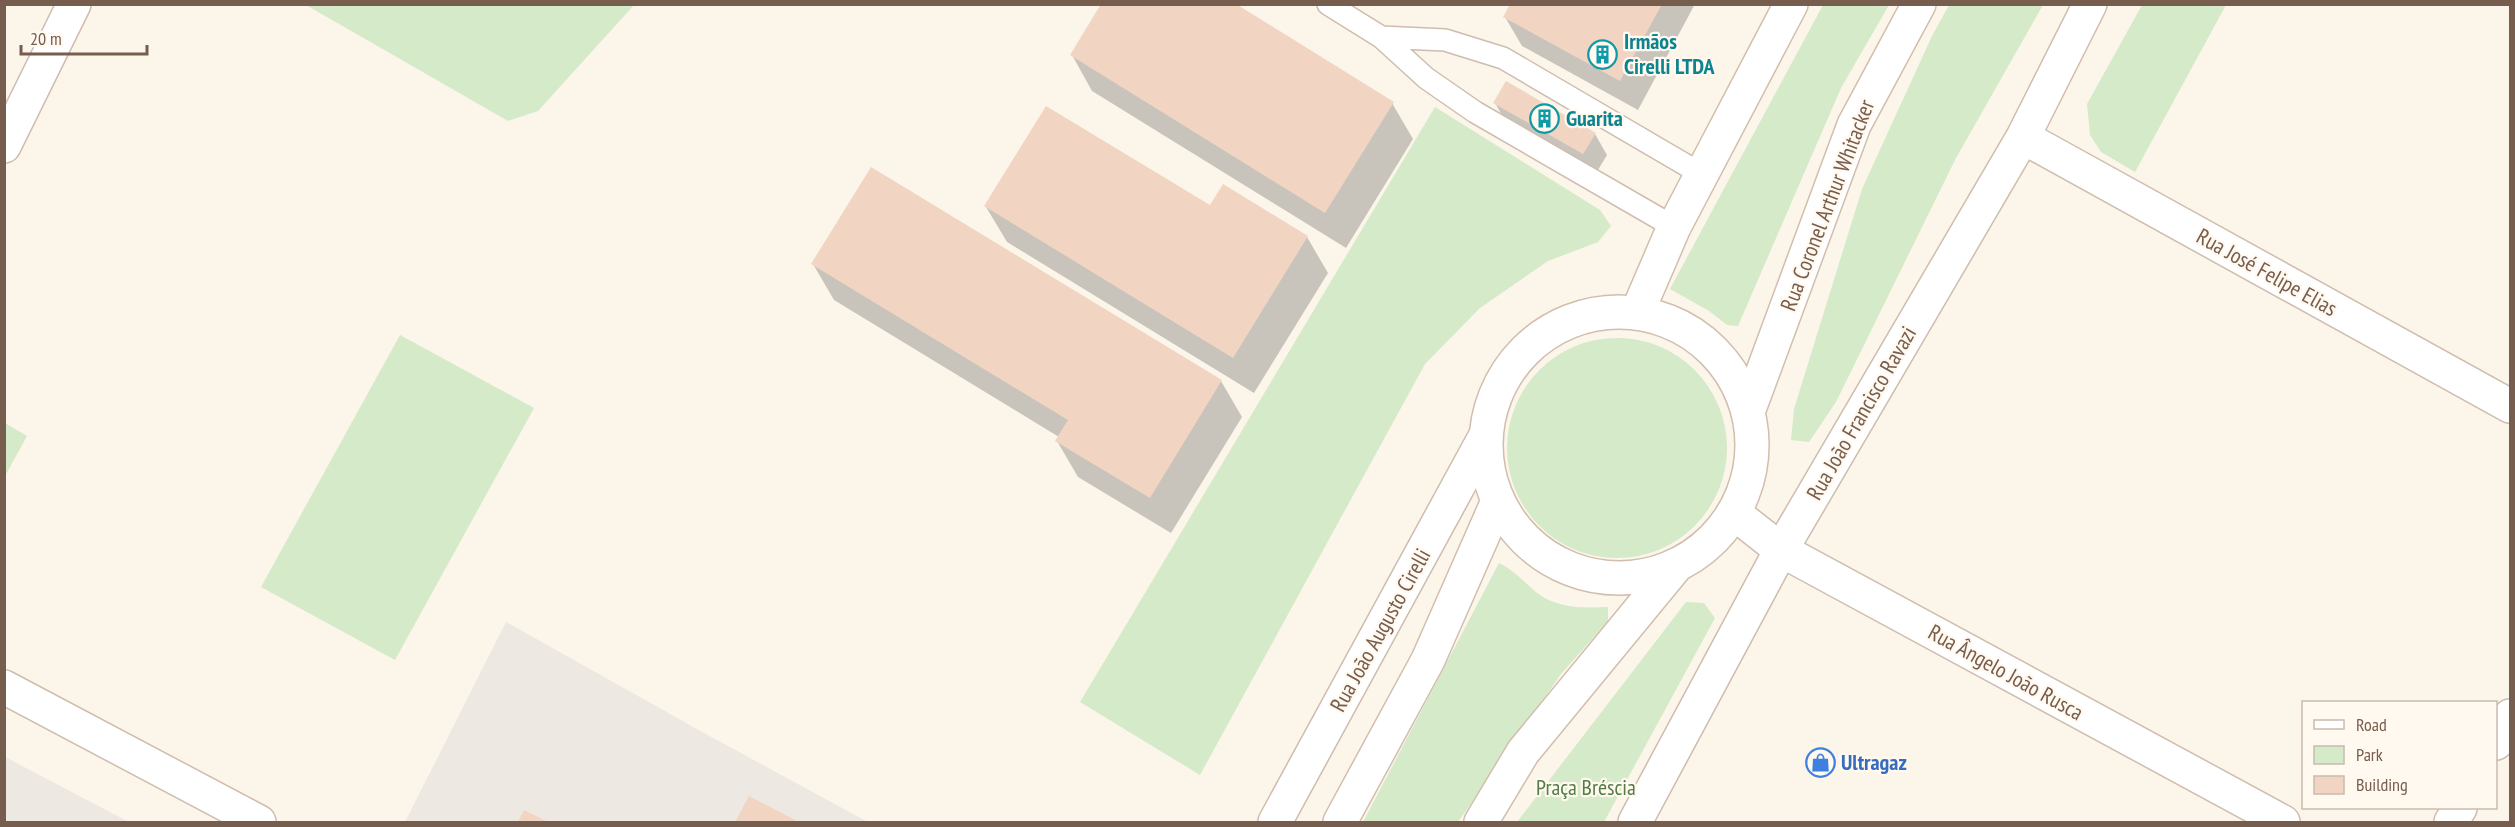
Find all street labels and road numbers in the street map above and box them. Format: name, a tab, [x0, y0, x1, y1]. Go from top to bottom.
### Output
street label: Rua Coronel Arthur Whitacker	[1774, 95, 1880, 315]
street label: Rua José Felipe Elias	[2192, 222, 2342, 322]
street label: Rua João Francisco Ravazi	[1800, 321, 1922, 505]
street label: Rua João Augusto Cirelli	[1324, 544, 1436, 716]
street label: Rua Ângelo João Rusca	[1924, 618, 2088, 726]

